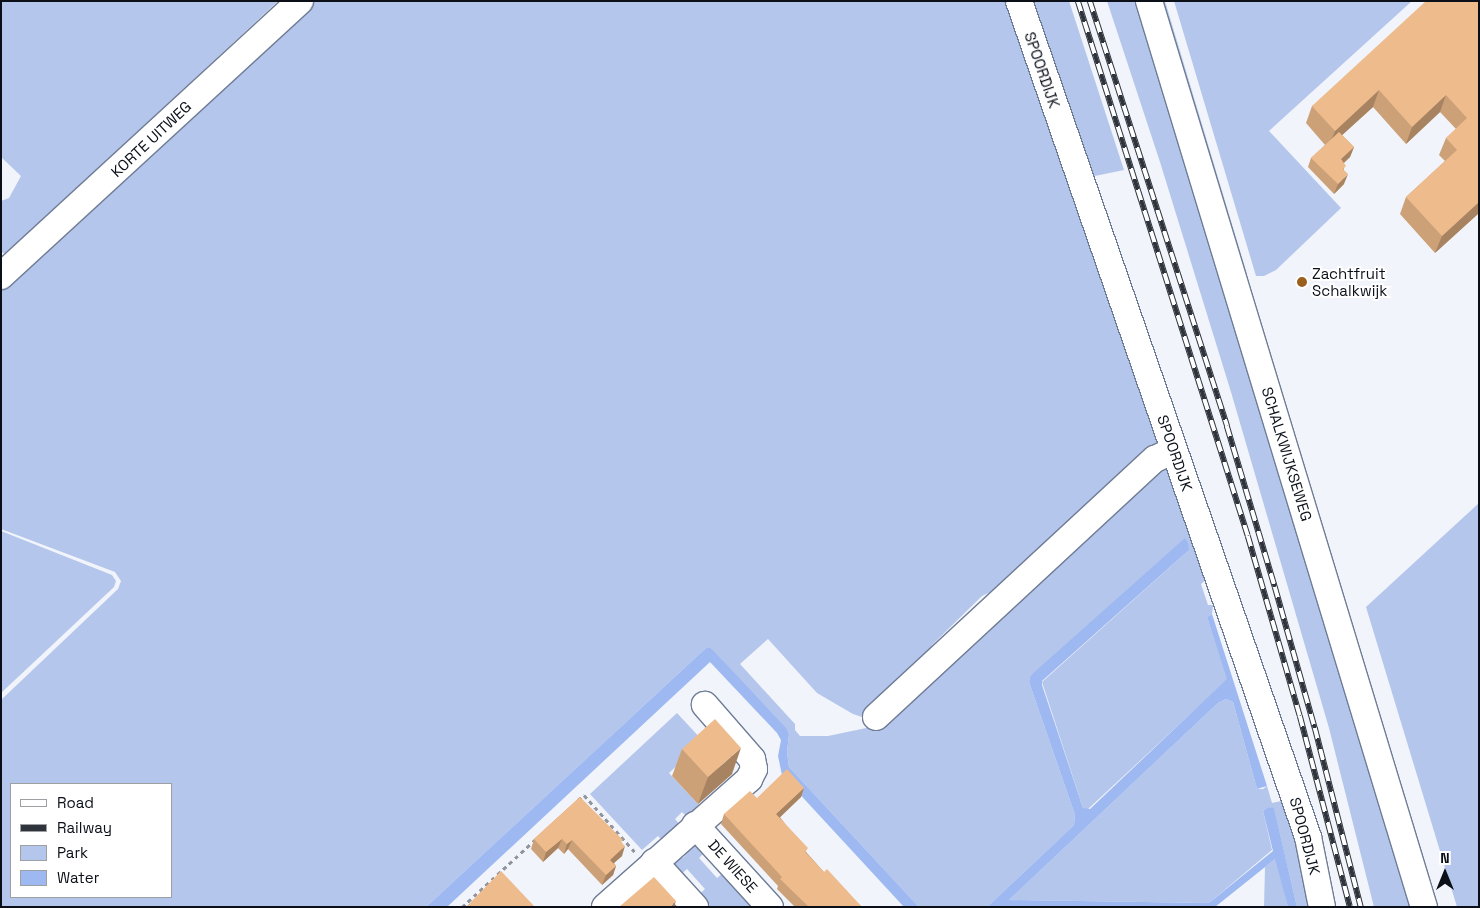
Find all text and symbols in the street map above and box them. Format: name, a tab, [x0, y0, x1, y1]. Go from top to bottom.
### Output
street label: SPOORDIJK	[1021, 30, 1063, 110]
street label: KORTE UITWEG	[107, 97, 195, 181]
place label: Zachtfruit Schalkwijk	[1312, 264, 1387, 299]
marker: Zachtfruit Schalkwijk	[1296, 276, 1308, 288]
street label: SCHALKWIJKSEWEG	[1258, 385, 1316, 523]
street label: SPOORDIJK	[1154, 413, 1196, 493]
legend	[10, 783, 172, 898]
text: Road	[57, 793, 94, 812]
street label: SPOORDIJK	[1286, 795, 1324, 877]
text: Railway	[57, 818, 112, 837]
street label: DE WIESE	[705, 836, 761, 896]
text: Park	[57, 843, 88, 862]
north arrow	[1420, 848, 1470, 898]
text: N	[1440, 849, 1450, 867]
text: Water	[57, 868, 99, 887]

